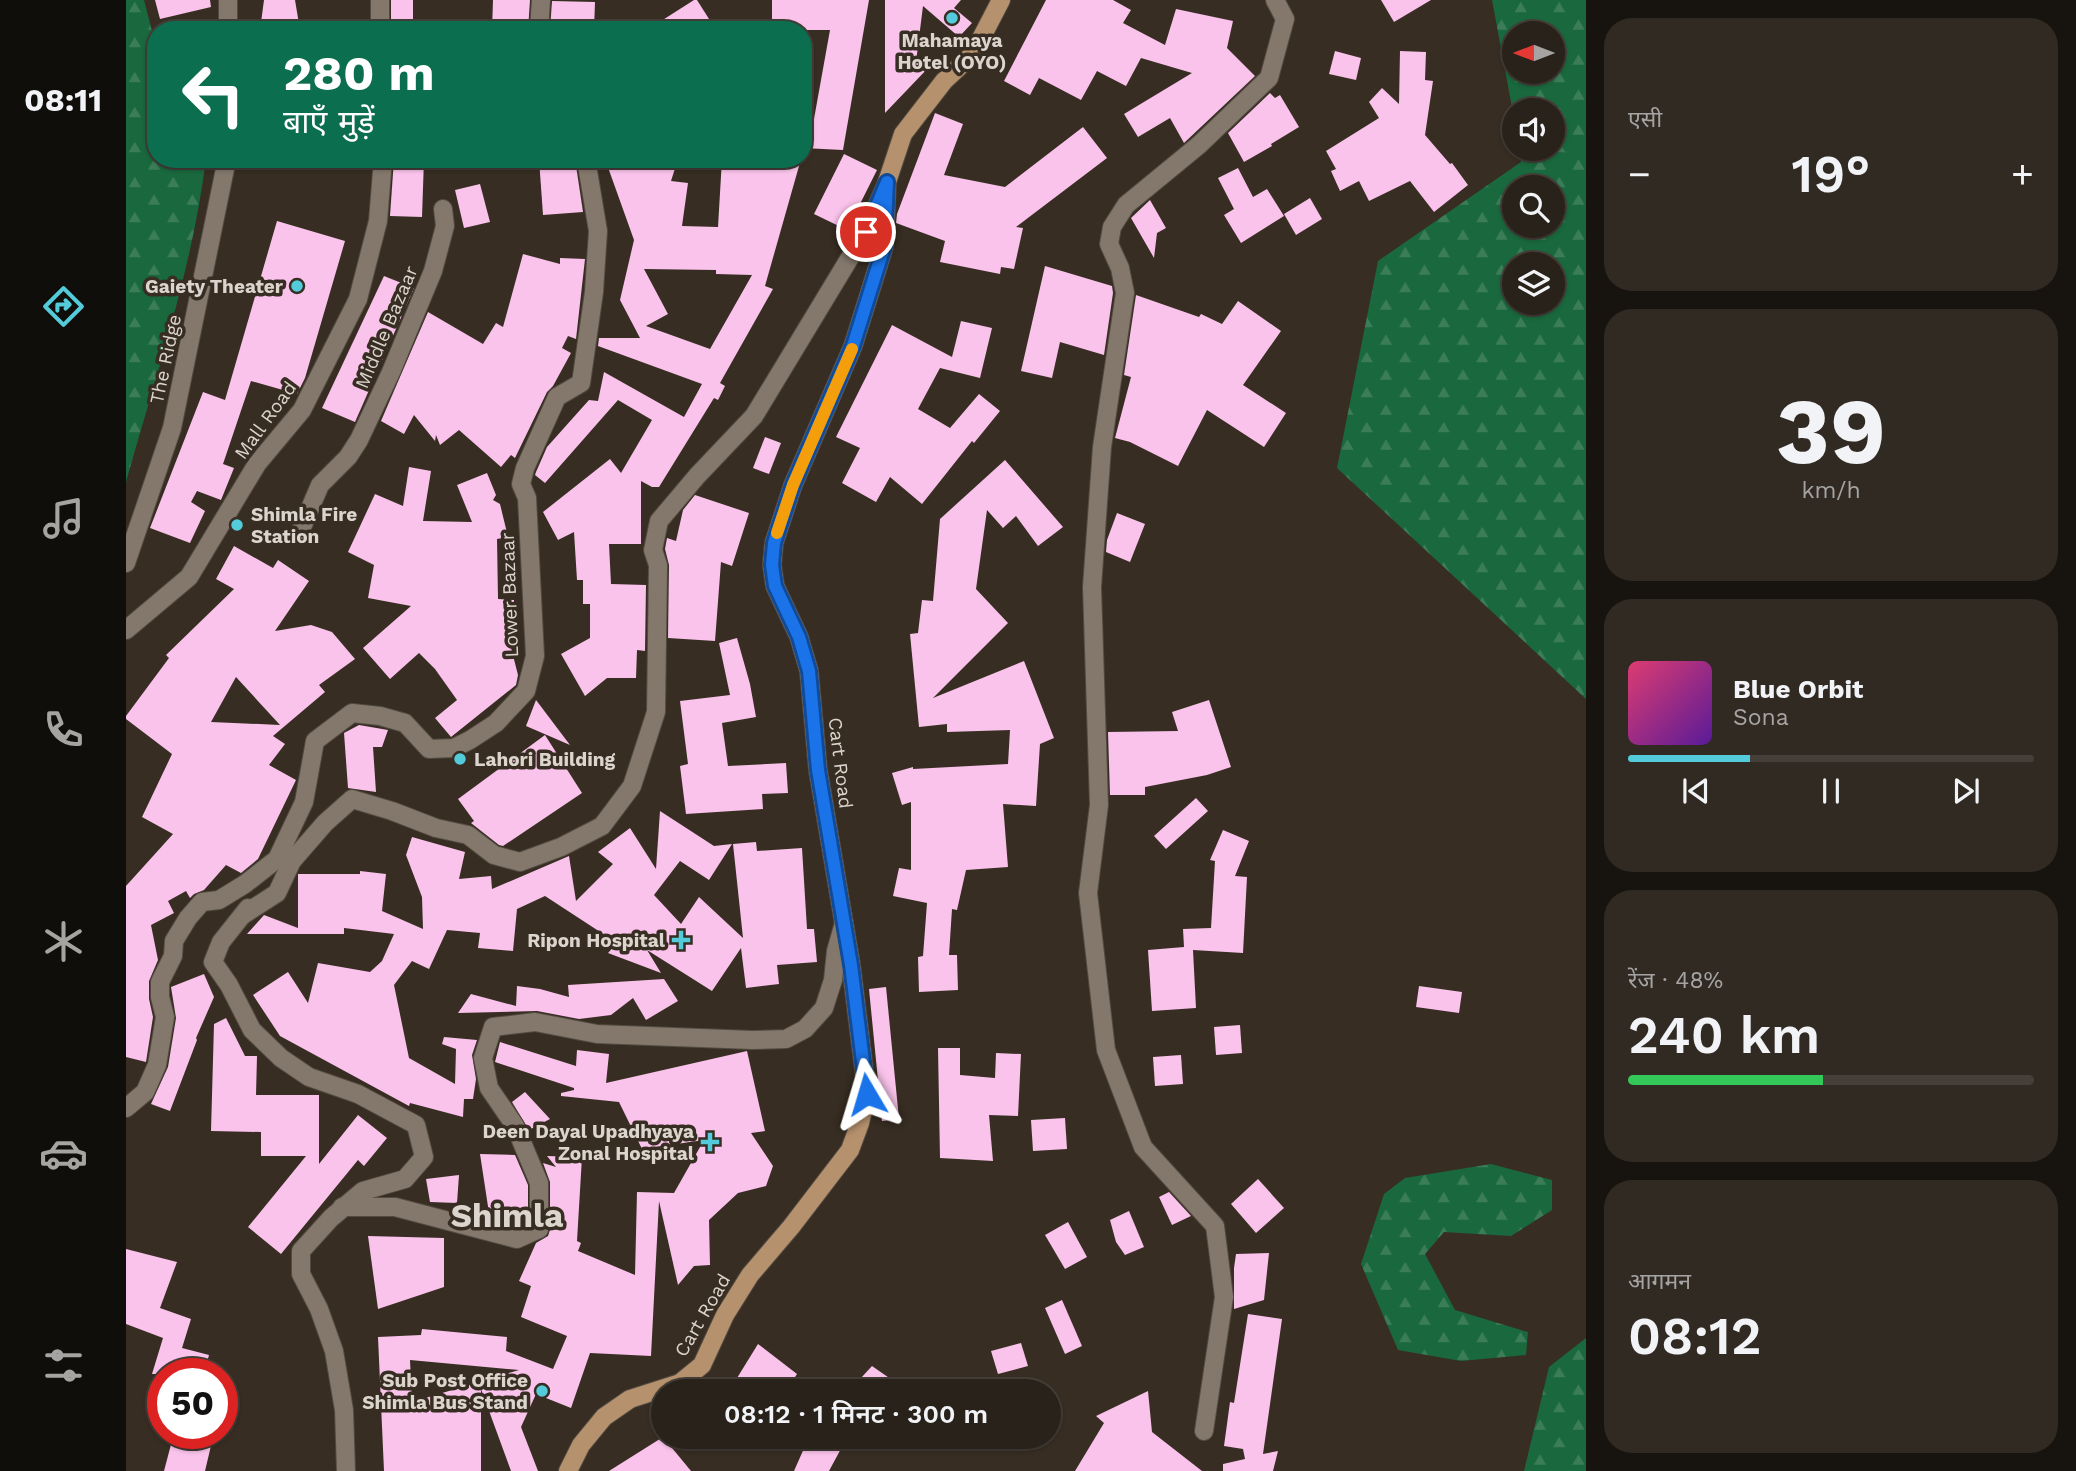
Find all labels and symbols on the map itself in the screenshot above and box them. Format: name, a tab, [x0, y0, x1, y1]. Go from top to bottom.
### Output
marker: Mahamaya Hotel (OYO)	[944, 10, 960, 26]
north arrow	[1502, 21, 1564, 84]
place label: Mahamaya Hotel (OYO)	[897, 29, 1007, 74]
pin	[836, 202, 896, 262]
street label: Middle Bazaar	[350, 262, 423, 392]
place label: Gaiety Theater	[145, 275, 284, 298]
marker: Gaiety Theater	[289, 278, 305, 294]
street label: The Ridge	[145, 312, 186, 406]
street label: Mall Road	[229, 377, 301, 464]
place label: Shimla Fire Station	[251, 503, 357, 548]
marker: Shimla Fire Station	[229, 517, 245, 533]
street label: Lower Bazaar	[496, 532, 523, 658]
street label: Cart Road	[823, 716, 858, 810]
place label: Lahori Building	[474, 748, 615, 771]
marker: Lahori Building	[452, 751, 468, 767]
place label: Ripon Hospital	[527, 929, 666, 952]
marker: Ripon Hospital	[671, 930, 691, 950]
position arrow	[830, 1057, 904, 1131]
place label: Deen Dayal Upadhyaya Zonal Hospital	[482, 1120, 695, 1165]
marker: Deen Dayal Upadhyaya Zonal Hospital	[700, 1132, 720, 1152]
district label: Shimla	[451, 1196, 563, 1235]
street label: Cart Road	[670, 1270, 735, 1361]
speed limit sign: 50	[147, 1358, 238, 1449]
place label: Sub Post Office Shimla Bus Stand	[362, 1369, 528, 1414]
marker: Sub Post Office Shimla Bus Stand	[534, 1383, 550, 1399]

